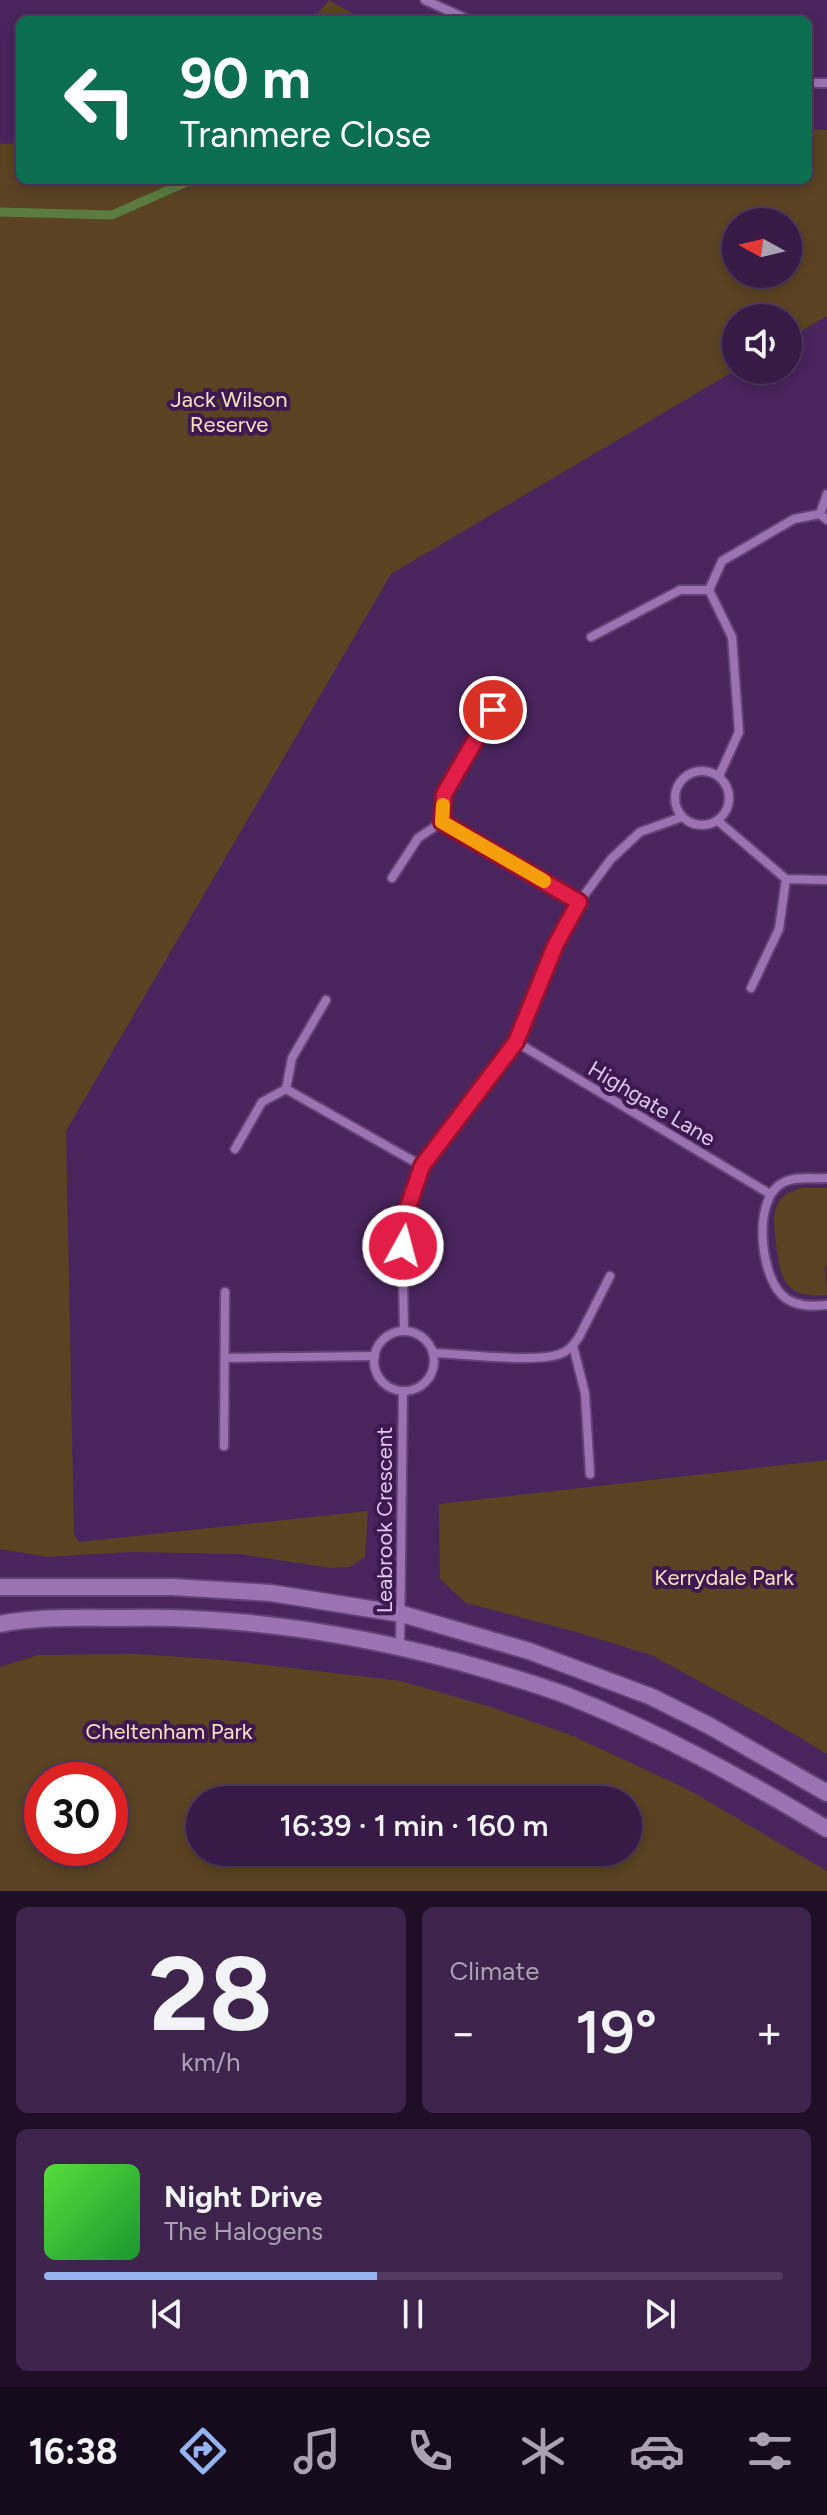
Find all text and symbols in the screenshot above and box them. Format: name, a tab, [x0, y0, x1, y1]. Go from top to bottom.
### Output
text: 90 m	[180, 45, 311, 112]
icon: left	[48, 48, 152, 152]
text: Tranmere Close	[180, 113, 431, 156]
north arrow	[722, 208, 802, 288]
map controls	[722, 208, 802, 384]
button: sound	[722, 304, 802, 384]
park label: Jack Wilson Reserve	[171, 386, 287, 438]
pin	[459, 676, 527, 744]
icon: arrive	[471, 688, 515, 732]
street label: Highgate Lane	[583, 1055, 720, 1152]
position arrow	[361, 1204, 445, 1288]
street label: Leabrook Crescent	[371, 1427, 398, 1613]
park label: Kerrydale Park	[654, 1564, 794, 1591]
park label: Cheltenham Park	[85, 1718, 253, 1745]
speed limit sign: 30	[24, 1762, 128, 1866]
text: 16:39 · 1 min · 160 m	[280, 1807, 548, 1844]
text: 28	[149, 1931, 273, 2056]
text: Climate	[450, 1955, 539, 1987]
text: 19°	[575, 1996, 657, 2068]
text: −	[450, 2006, 477, 2059]
text: +	[756, 2006, 783, 2059]
text: km/h	[181, 2046, 240, 2078]
text: Night Drive	[164, 2178, 322, 2215]
text: The Halogens	[164, 2215, 323, 2247]
icon: previous	[145, 2292, 189, 2336]
icon: pause	[391, 2292, 435, 2336]
icon: next	[638, 2292, 682, 2336]
icon: directions	[175, 2423, 231, 2479]
icon: music	[289, 2423, 345, 2479]
icon: phone	[402, 2423, 458, 2479]
icon: climate	[515, 2423, 571, 2479]
icon: car	[629, 2423, 685, 2479]
icon: filters	[742, 2423, 798, 2479]
text: 16:38	[29, 2430, 118, 2473]

